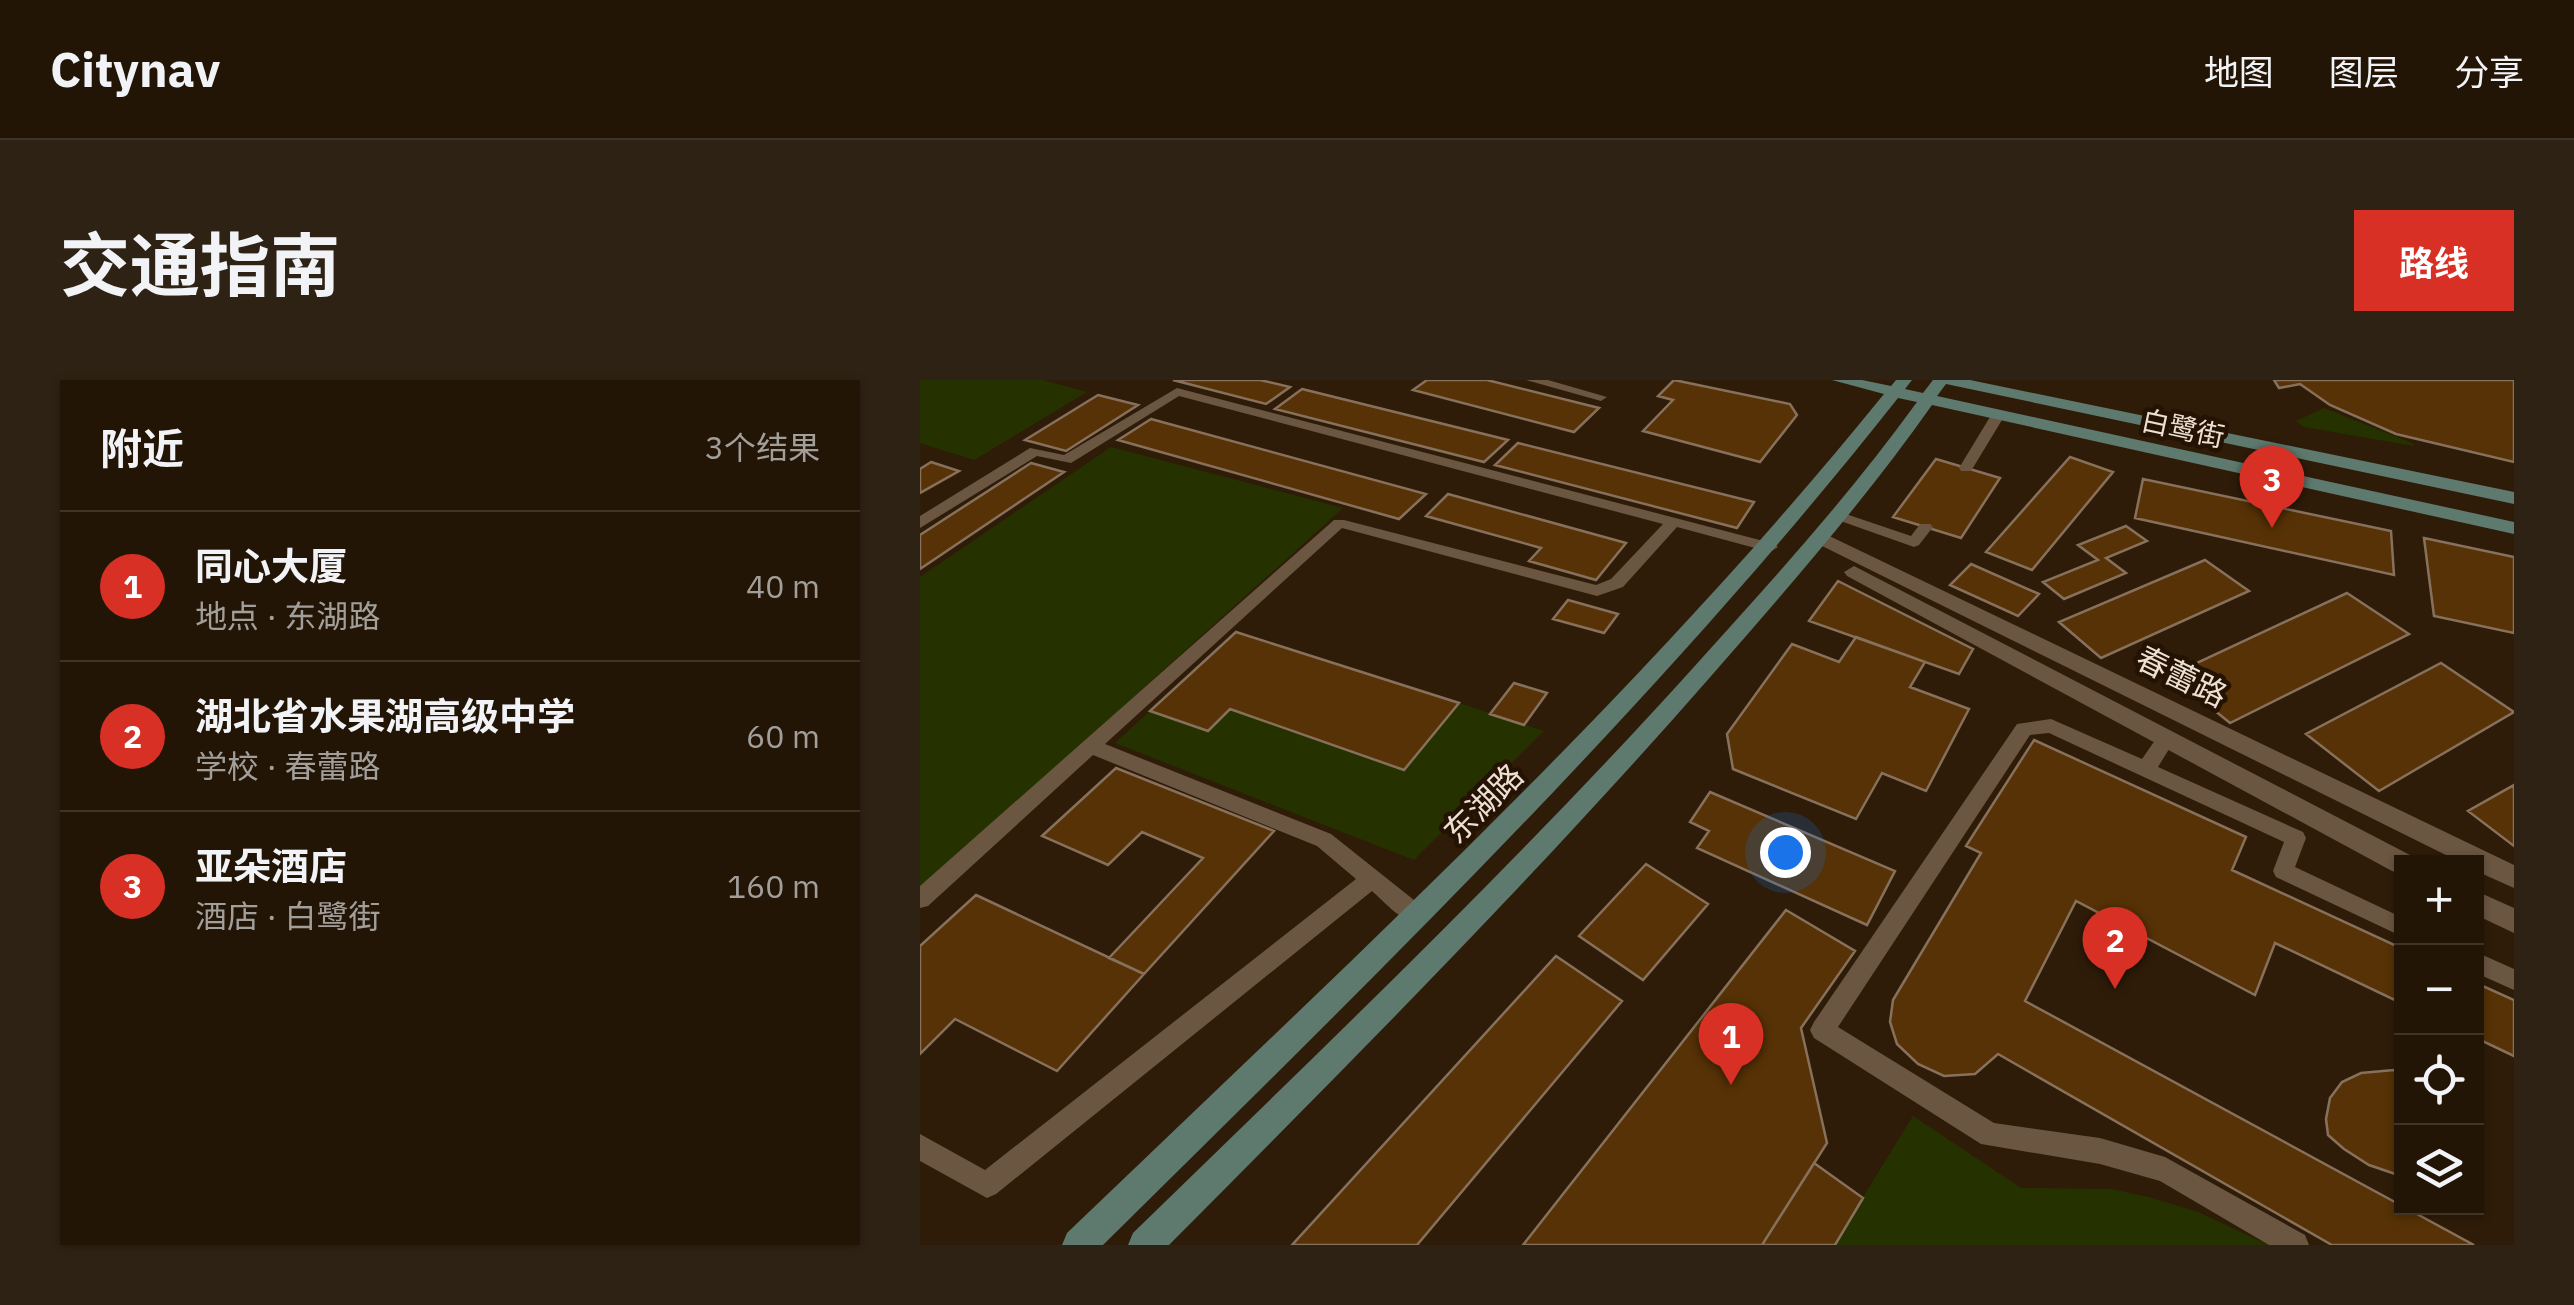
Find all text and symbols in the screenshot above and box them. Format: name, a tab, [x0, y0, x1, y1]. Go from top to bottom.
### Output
text: Citynav	[50, 38, 220, 100]
text: 地图	[2204, 49, 2274, 95]
text: 图层	[2329, 49, 2399, 95]
text: 分享	[2454, 49, 2524, 95]
button: 路线	[2354, 210, 2514, 311]
text: 交通指南	[60, 219, 340, 310]
street label: 白鹭街	[2138, 401, 2228, 455]
text: 附近	[100, 421, 184, 476]
text: 3个结果	[705, 426, 820, 468]
pin: 3	[2240, 446, 2304, 528]
text: 同心大厦	[195, 541, 347, 590]
text: 1	[123, 565, 142, 607]
text: 40 m	[746, 565, 820, 607]
text: 地点 · 东湖路	[195, 595, 381, 637]
street label: 春蕾路	[2130, 636, 2234, 716]
text: 湖北省水果湖高级中学	[195, 691, 575, 740]
text: 2	[123, 715, 142, 757]
text: 60 m	[746, 715, 820, 757]
text: 学校 · 春蕾路	[195, 745, 381, 787]
street label: 东湖路	[1434, 754, 1532, 852]
your location	[1760, 827, 1811, 878]
text: 亚朵酒店	[195, 841, 347, 890]
map controls	[2394, 855, 2484, 1215]
button: +	[2394, 855, 2484, 945]
text: 3	[123, 865, 142, 907]
text: 160 m	[727, 865, 820, 907]
text: 酒店 · 白鹭街	[195, 895, 381, 937]
pin: 2	[2082, 906, 2148, 989]
button: −	[2394, 945, 2484, 1035]
pin: 1	[1698, 1002, 1764, 1085]
button: locate	[2394, 1035, 2484, 1125]
button: layers	[2394, 1125, 2484, 1215]

